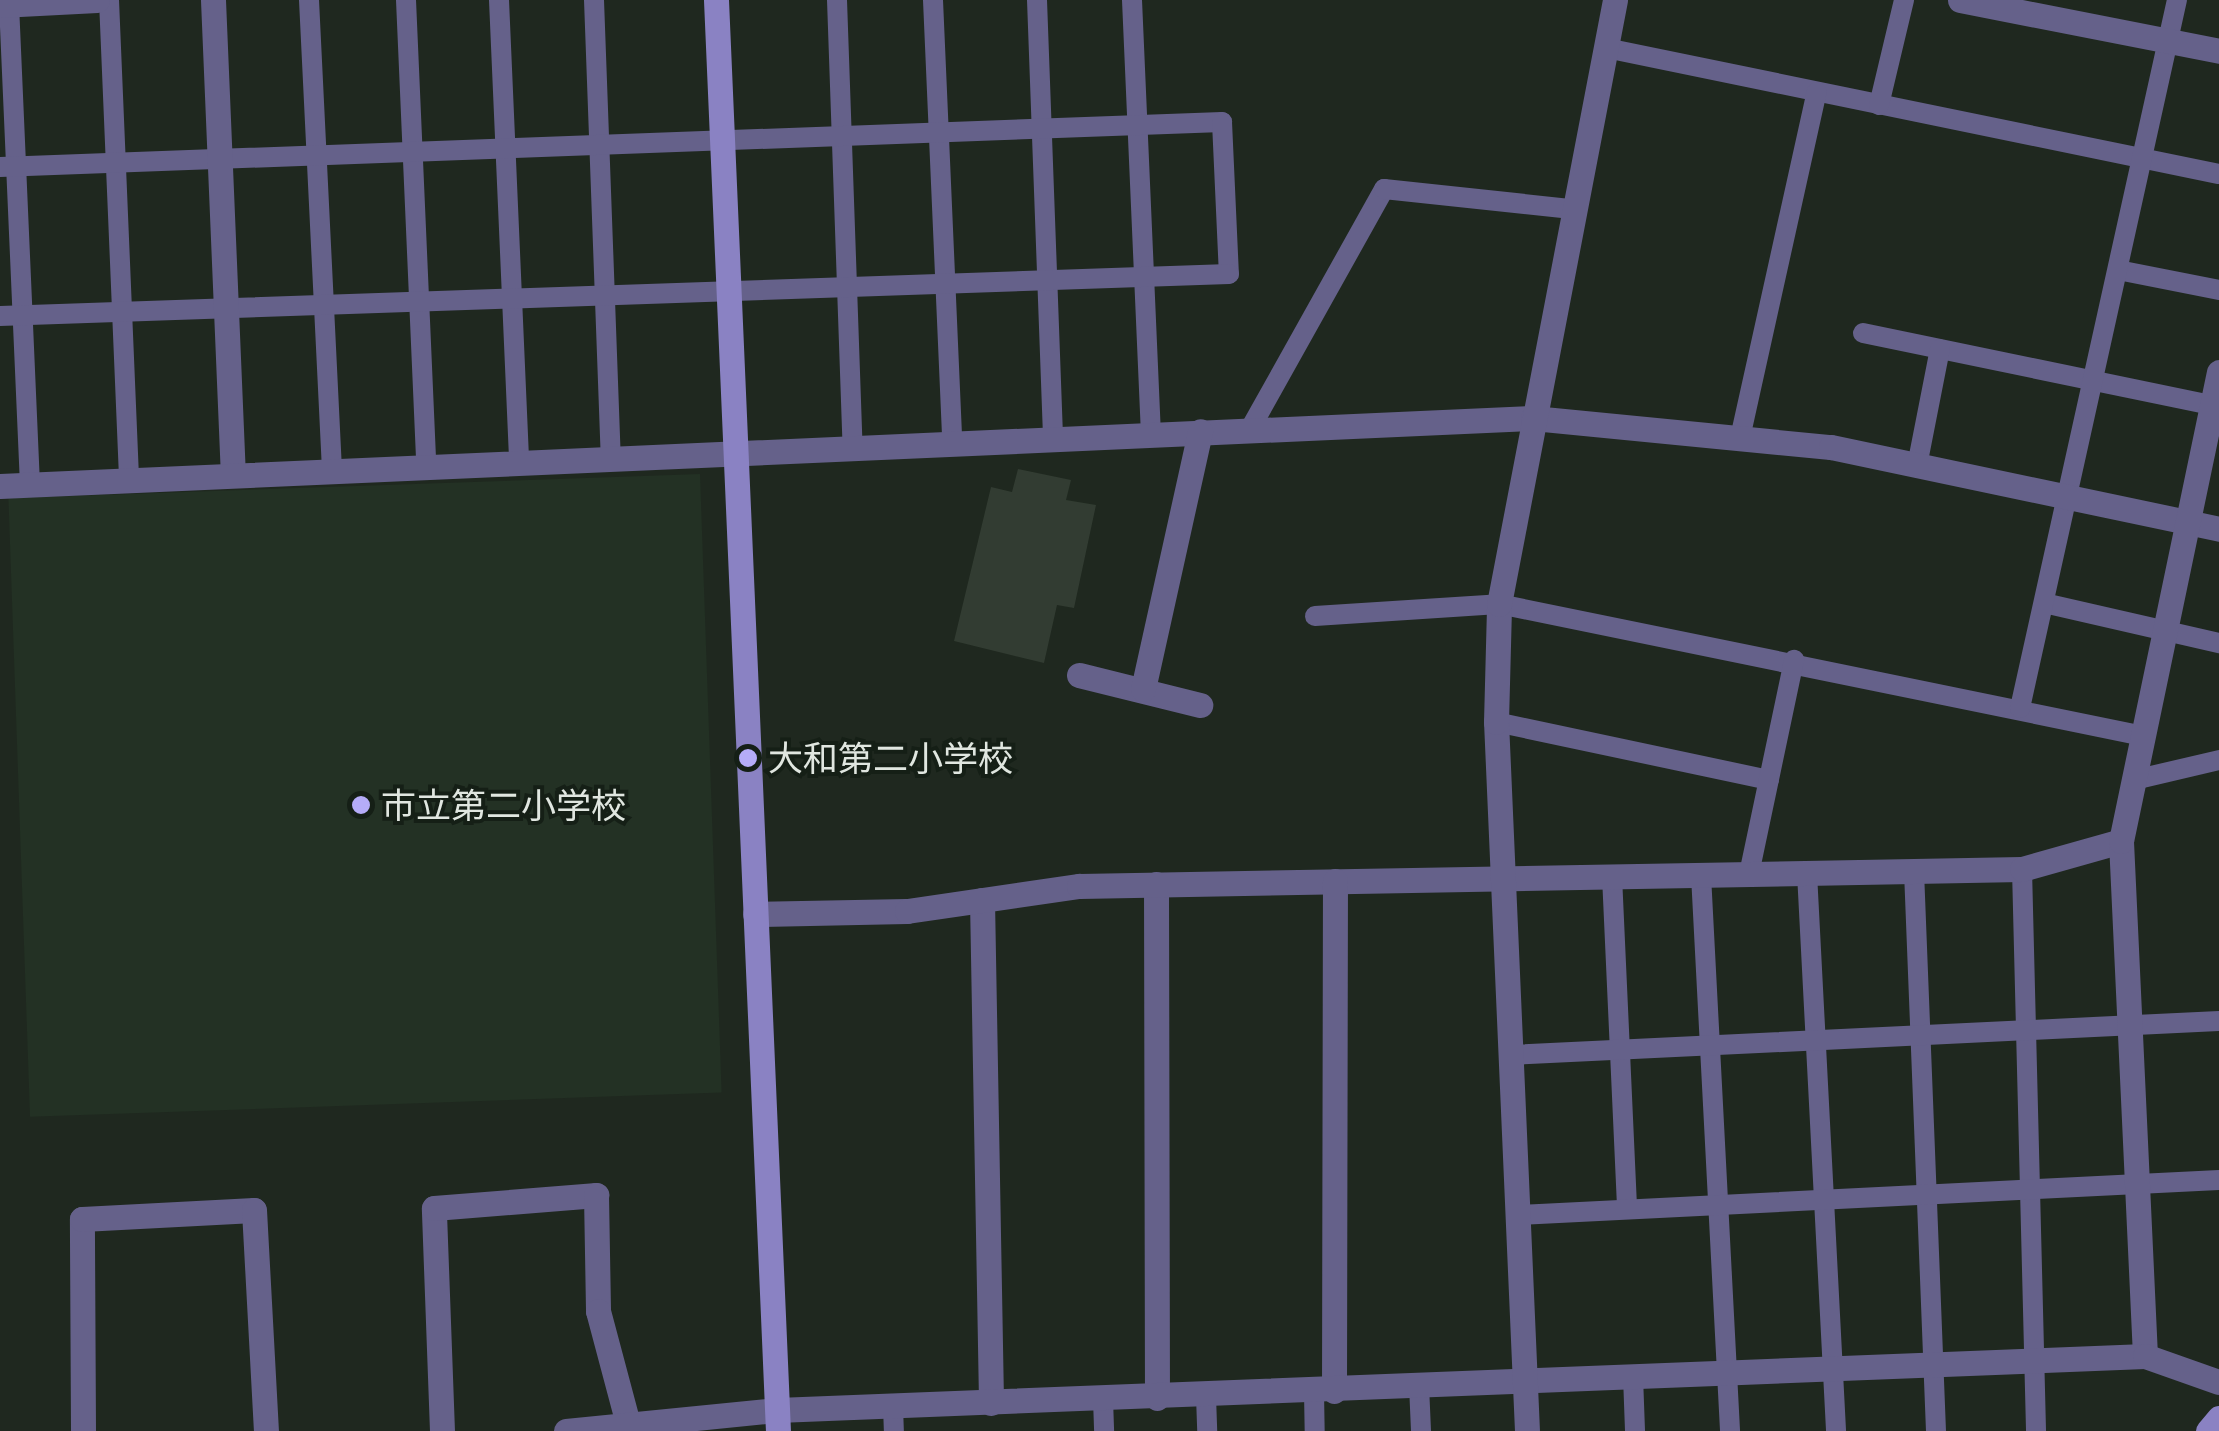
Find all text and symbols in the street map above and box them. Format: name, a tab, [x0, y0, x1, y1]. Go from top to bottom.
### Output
place label: 大和第二小学校	[768, 737, 1013, 779]
marker: 大和第二小学校	[737, 747, 759, 769]
place label: 市立第二小学校	[381, 784, 626, 826]
marker: 市立第二小学校	[350, 794, 372, 816]

